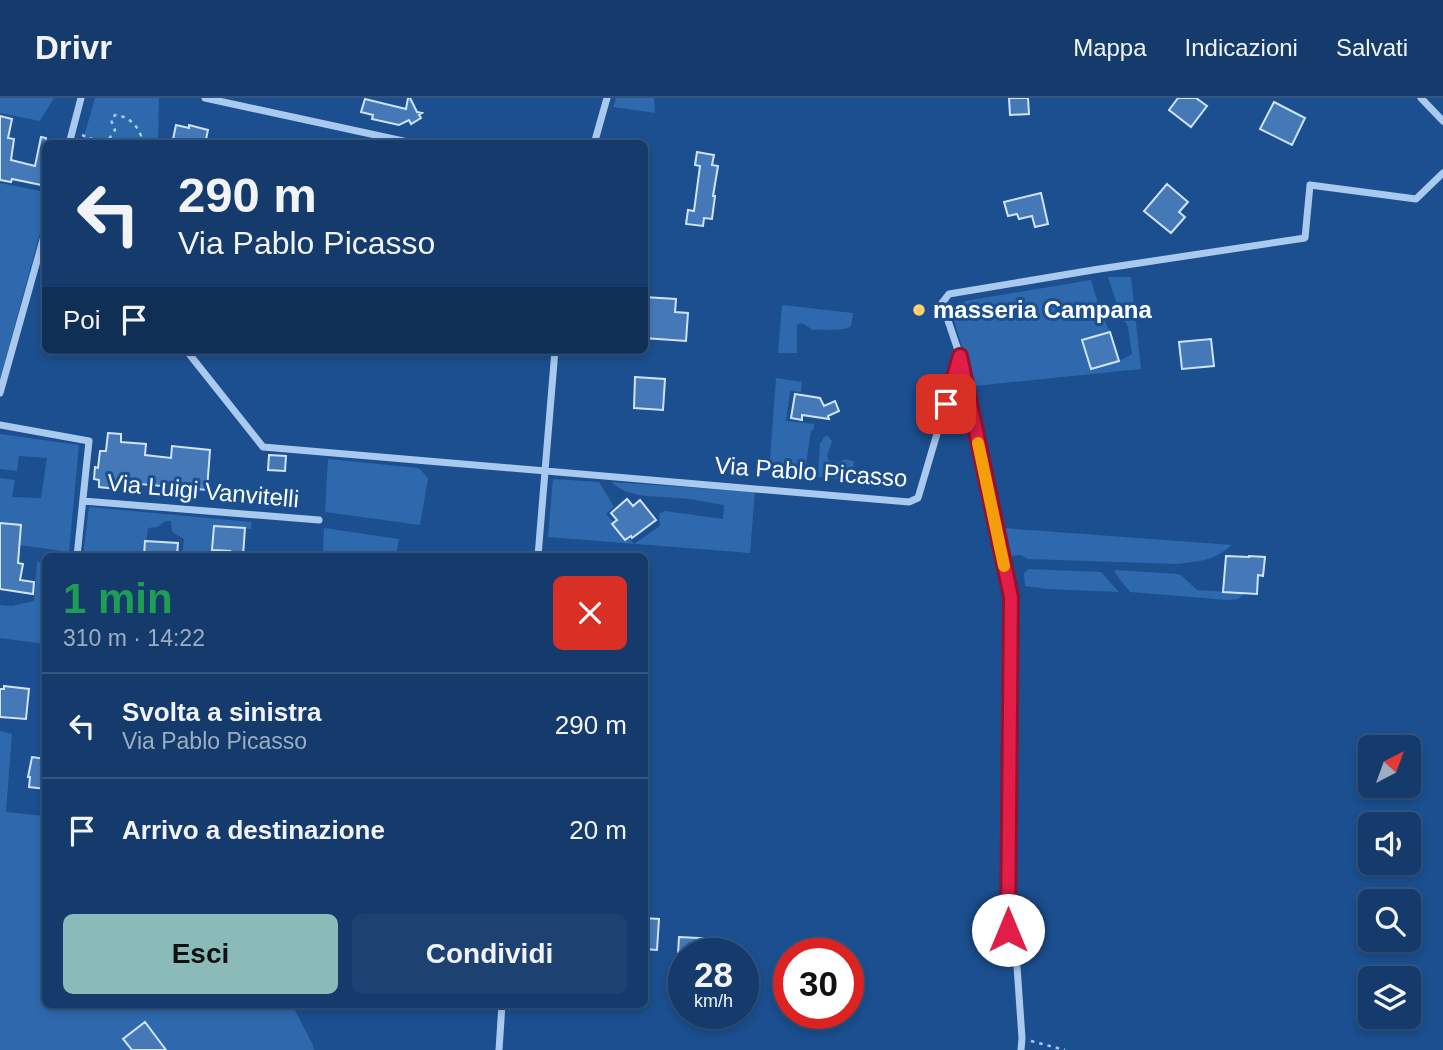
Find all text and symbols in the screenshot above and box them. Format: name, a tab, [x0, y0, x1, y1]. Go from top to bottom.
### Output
text: Drivr	[35, 29, 112, 66]
text: Mappa	[1073, 34, 1147, 61]
text: Indicazioni	[1185, 34, 1298, 61]
text: Salvati	[1336, 34, 1408, 61]
icon: left	[63, 168, 154, 259]
text: 290 m	[178, 168, 317, 222]
text: Via Pablo Picasso	[178, 225, 435, 261]
place label: masseria Campana	[933, 296, 1152, 323]
icon: arrive	[115, 301, 153, 339]
marker: masseria Campana	[911, 302, 927, 318]
text: Poi	[63, 305, 101, 335]
pin	[916, 374, 976, 434]
icon: arrive	[927, 385, 965, 423]
street label: Via Pablo Picasso	[714, 451, 908, 492]
street label: Via Luigi Vanvitelli	[106, 469, 300, 512]
text: 1 min	[63, 575, 173, 622]
button: close	[553, 576, 627, 650]
text: 310 m · 14:22	[63, 625, 205, 651]
text: Svolta a sinistra	[122, 697, 321, 727]
icon: left	[63, 707, 101, 745]
text: 290 m	[555, 710, 627, 740]
text: Via Pablo Picasso	[122, 728, 307, 754]
north arrow	[1358, 735, 1421, 798]
map controls	[1358, 735, 1421, 1029]
icon: arrive	[63, 812, 101, 850]
button: sound	[1358, 812, 1421, 875]
text: Arrivo a destinazione	[122, 815, 385, 845]
text: 20 m	[569, 815, 627, 845]
button: search	[1358, 889, 1421, 952]
position arrow	[971, 893, 1045, 967]
button: Esci	[63, 914, 338, 994]
button: Condividi	[352, 914, 627, 994]
speed limit sign: 30	[773, 938, 864, 1029]
text: 28	[694, 955, 733, 994]
button: layers	[1358, 966, 1421, 1029]
text: km/h	[694, 991, 733, 1011]

